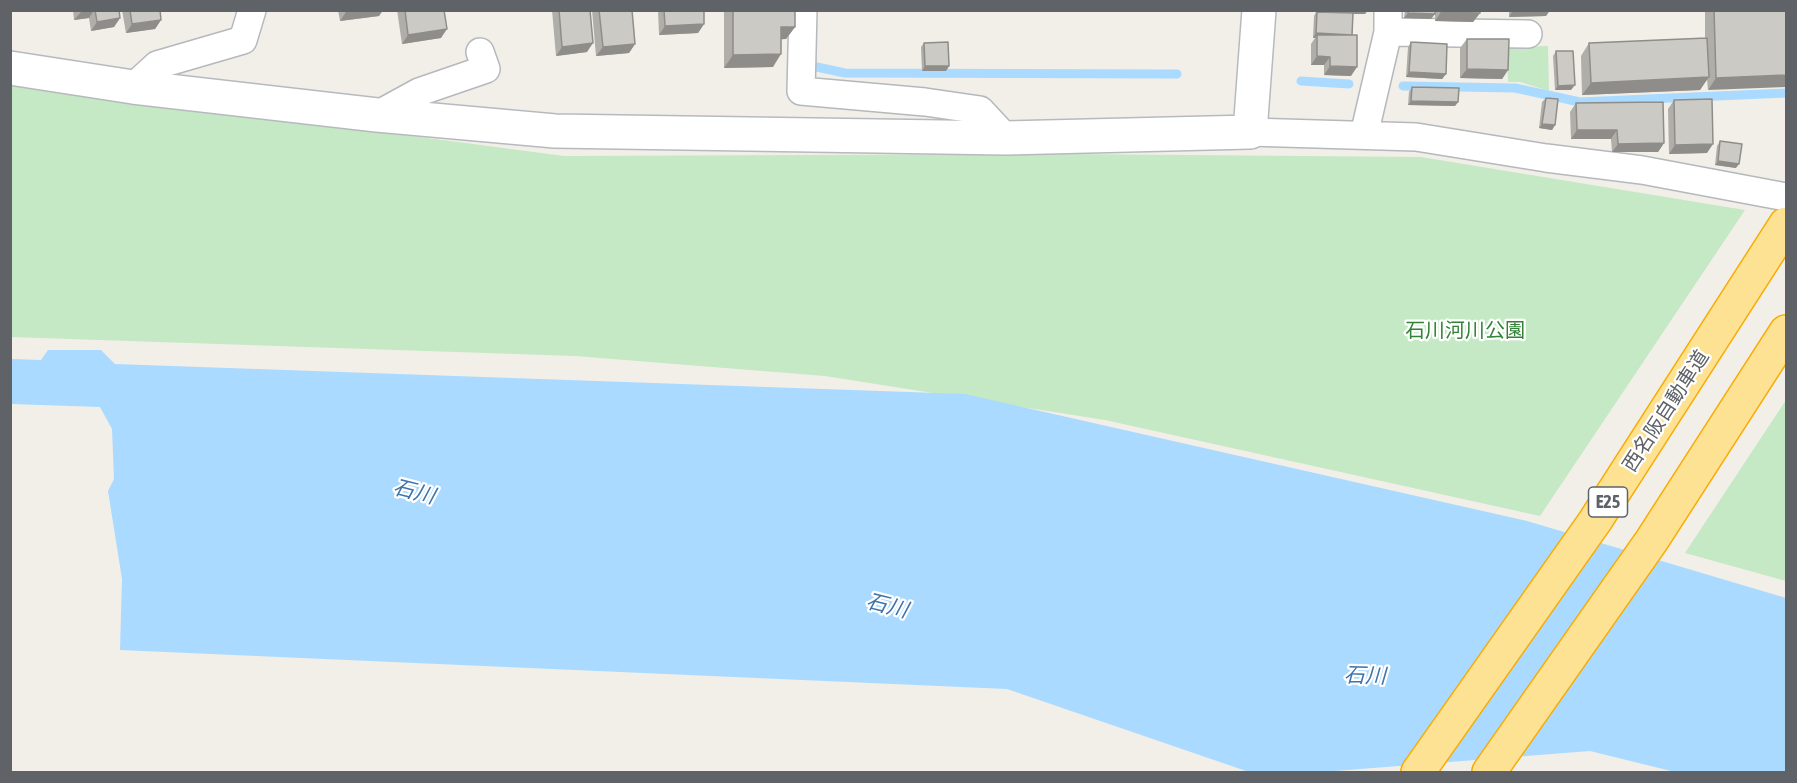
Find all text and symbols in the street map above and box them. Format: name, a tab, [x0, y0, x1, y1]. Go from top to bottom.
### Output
park label: 石川河川公園	[1405, 319, 1525, 343]
street label: 西名阪自動車道	[1618, 346, 1714, 476]
water label: 石川	[391, 475, 437, 509]
road number: E25	[1588, 487, 1628, 517]
water label: 石川	[864, 589, 910, 623]
water label: 石川	[1344, 663, 1386, 689]

